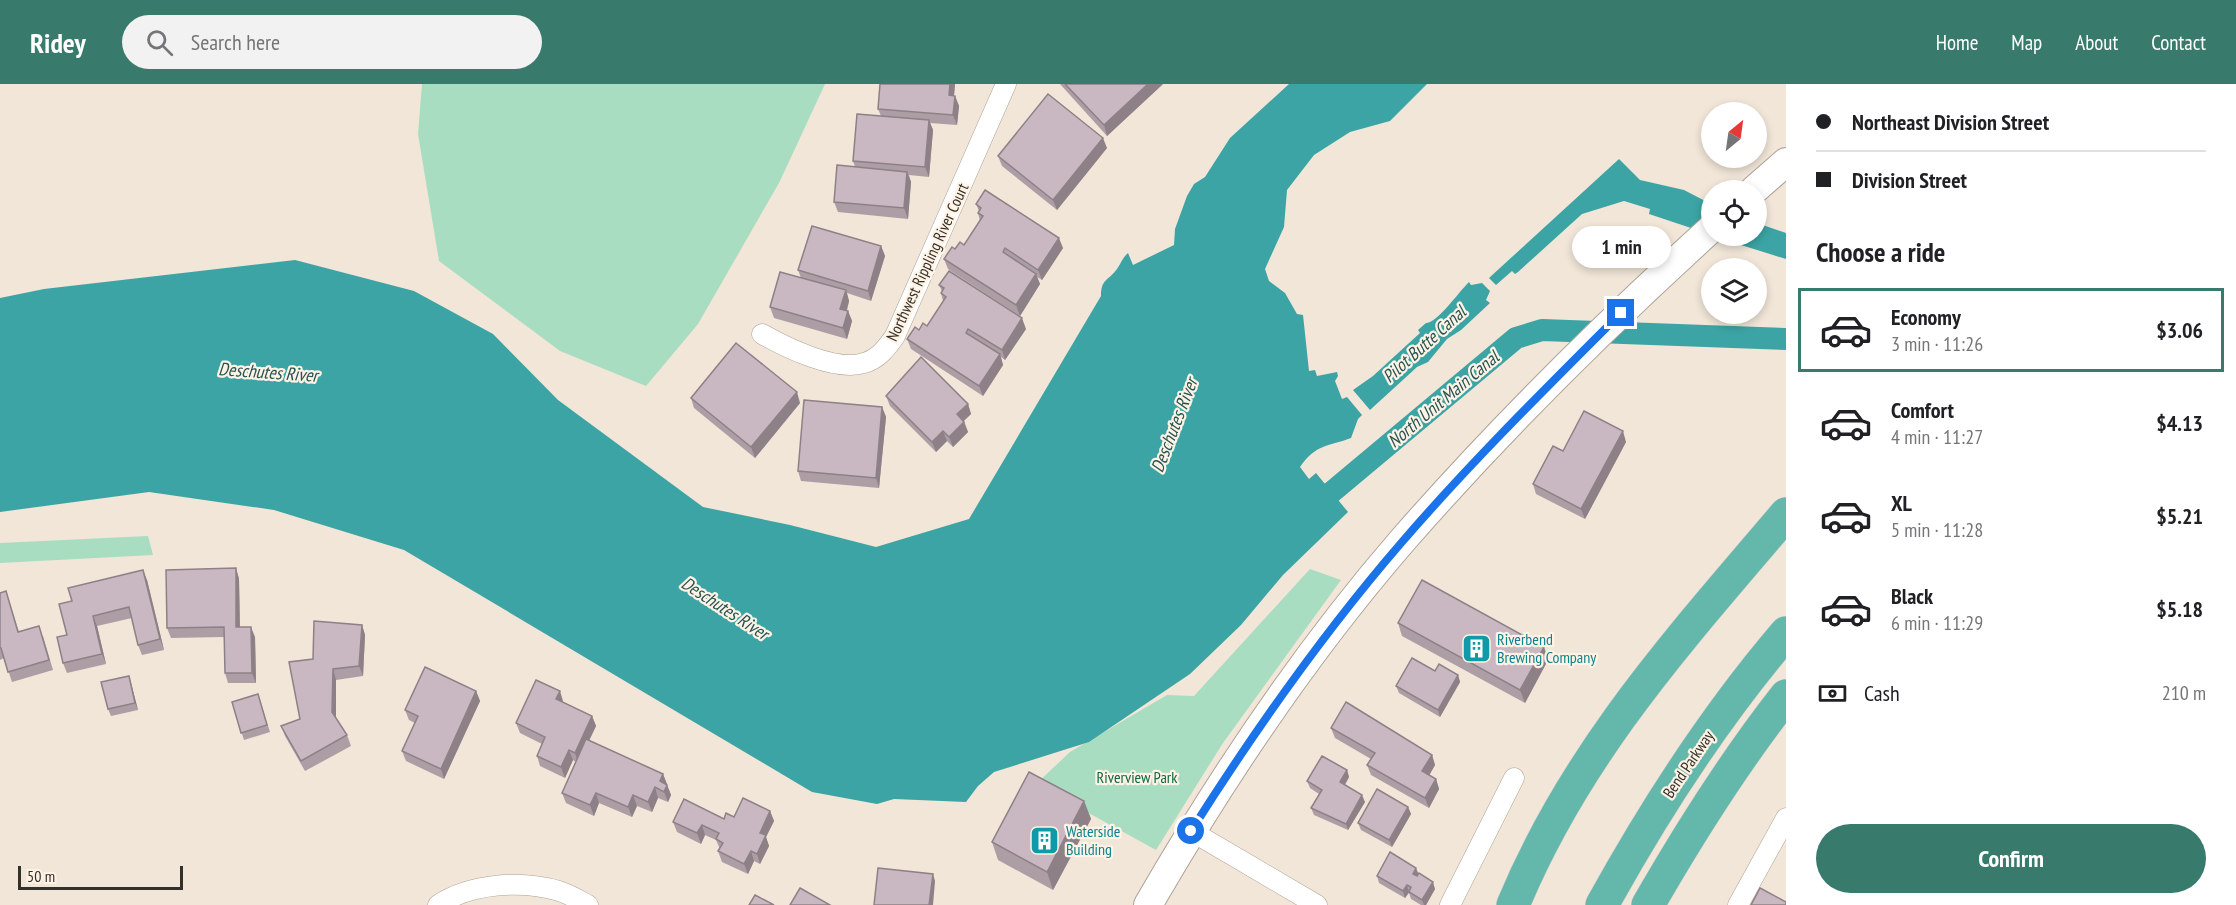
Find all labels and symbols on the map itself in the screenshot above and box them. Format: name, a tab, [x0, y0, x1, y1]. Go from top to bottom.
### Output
north arrow	[1701, 102, 1767, 168]
street label: Northwest Rippling River Court	[882, 179, 973, 344]
callout: 1 min	[1572, 226, 1670, 268]
water label: Pilot Butte Canal	[1377, 299, 1472, 388]
route end	[1607, 299, 1634, 326]
water label: North Unit Main Canal	[1383, 345, 1505, 452]
water label: Deschutes River	[218, 357, 321, 387]
water label: Deschutes River	[1145, 372, 1204, 475]
water label: Deschutes River	[677, 571, 775, 646]
place label: Riverbend Brewing Company	[1497, 629, 1596, 667]
building icon: Riverbend Brewing Company	[1460, 632, 1492, 664]
street label: Bend Parkway	[1658, 726, 1718, 802]
park label: Riverview Park	[1097, 767, 1178, 787]
route start	[1177, 817, 1204, 844]
place label: Waterside Building	[1066, 821, 1120, 859]
building icon: Waterside Building	[1029, 824, 1061, 856]
scale bar	[18, 863, 183, 890]

